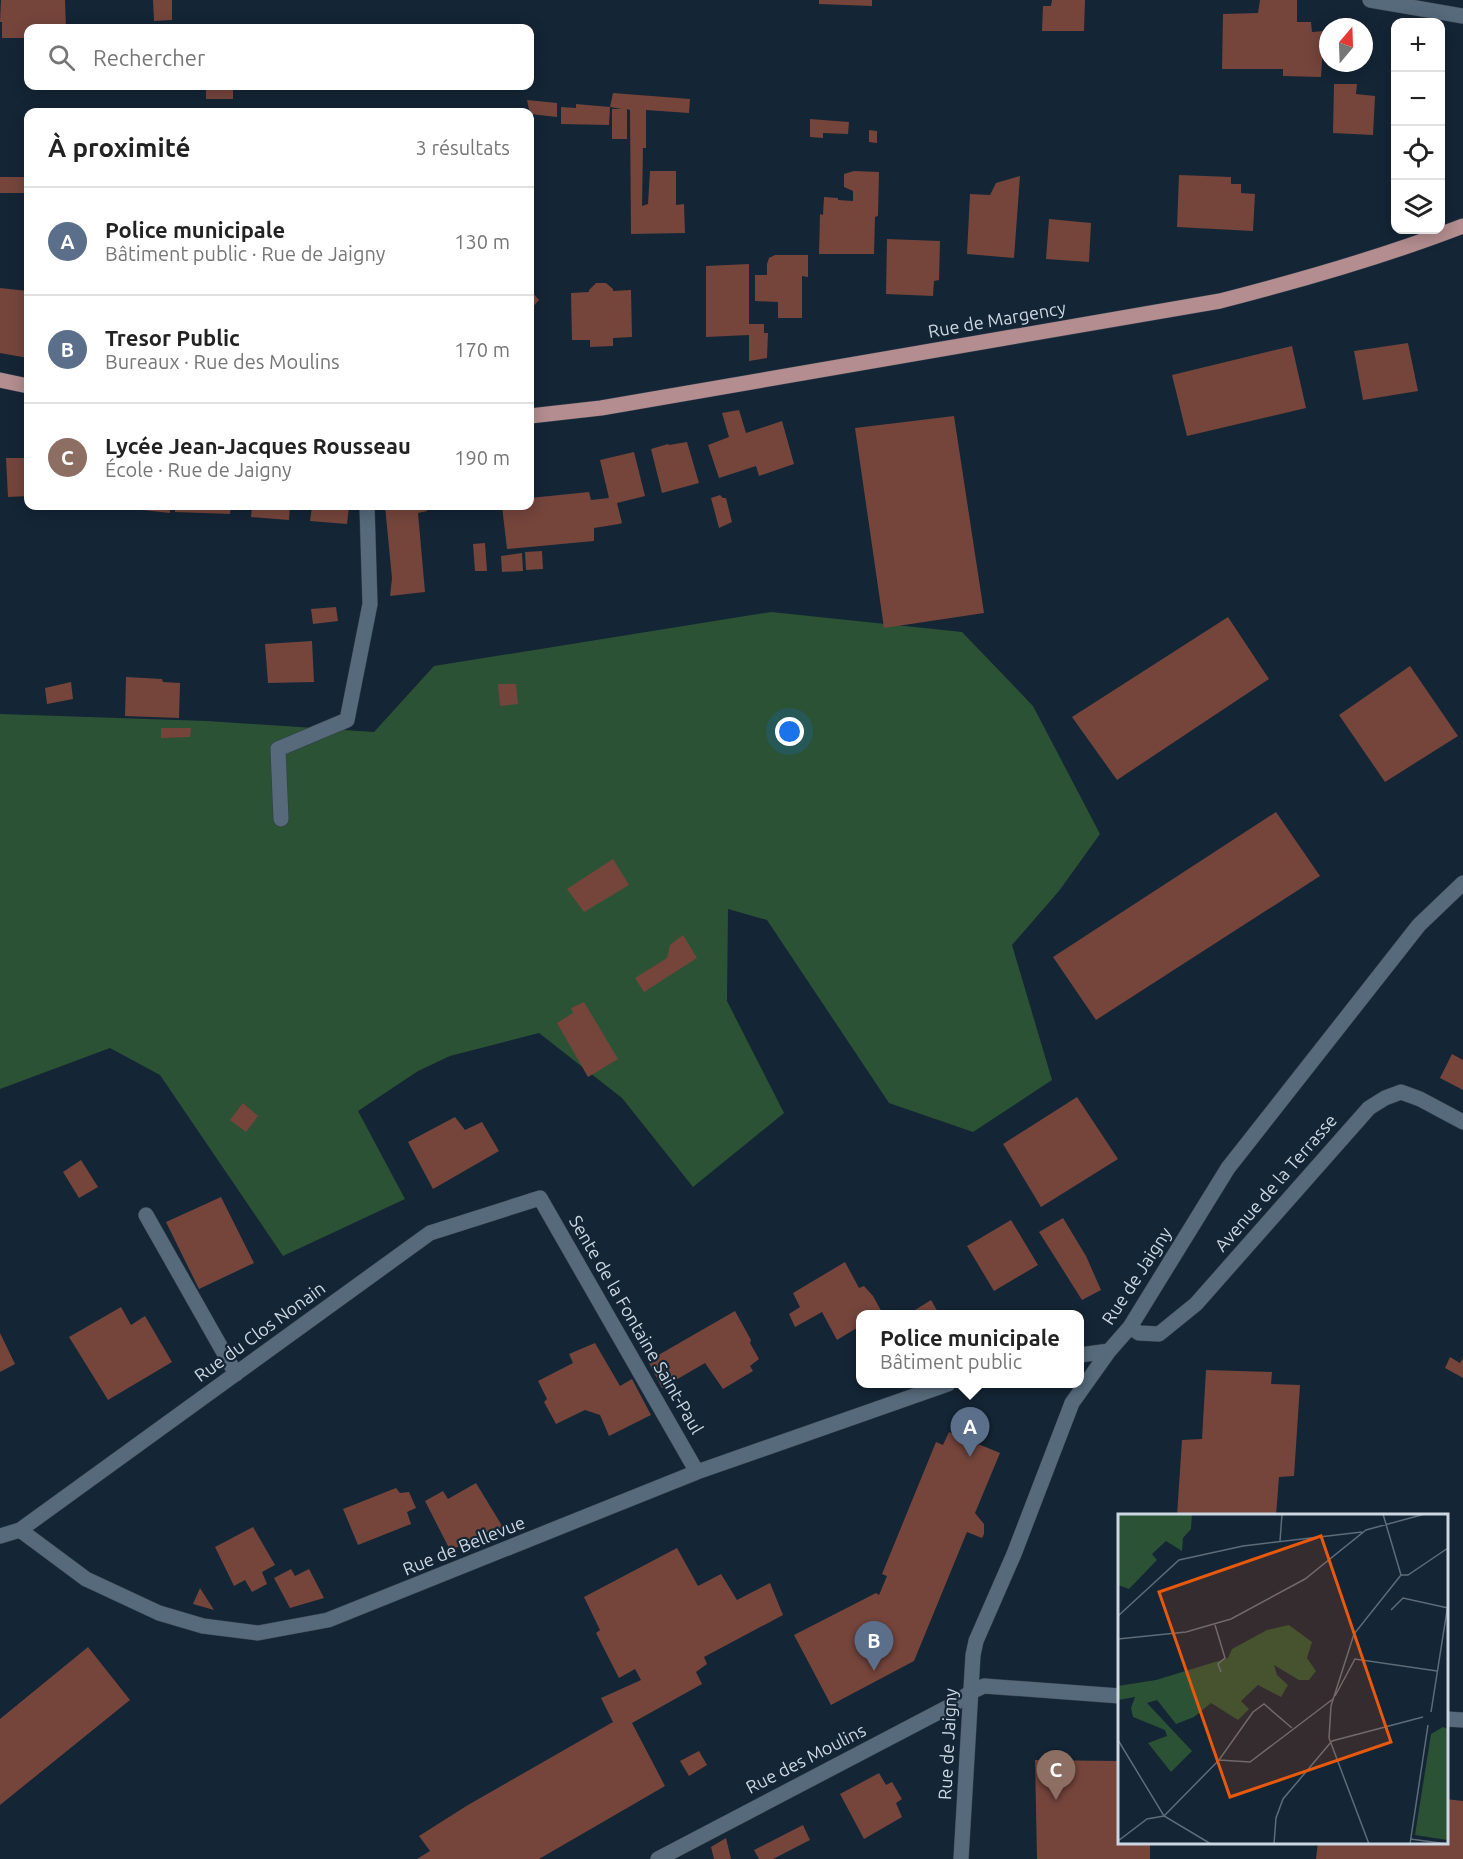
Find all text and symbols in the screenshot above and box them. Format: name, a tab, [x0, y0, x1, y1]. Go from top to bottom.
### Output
north arrow	[1319, 18, 1373, 72]
map controls	[1391, 18, 1445, 234]
button: +	[1391, 18, 1445, 72]
search box	[24, 24, 534, 90]
icon: search	[45, 41, 78, 74]
text: Rechercher	[93, 45, 205, 70]
button: −	[1391, 72, 1445, 126]
button: locate	[1391, 126, 1445, 180]
text: À proximité	[48, 133, 190, 162]
text: 3 résultats	[416, 136, 510, 159]
button: layers	[1391, 180, 1445, 234]
text: Police municipale	[105, 217, 285, 242]
text: A	[60, 230, 75, 253]
text: 130 m	[454, 230, 510, 253]
text: Bâtiment public · Rue de Jaigny	[105, 242, 385, 265]
street label: Rue de Margency	[926, 297, 1068, 341]
text: Tresor Public	[105, 325, 240, 350]
text: B	[61, 338, 74, 361]
text: 170 m	[454, 338, 510, 361]
text: Bureaux · Rue des Moulins	[105, 350, 340, 373]
text: Lycée Jean-Jacques Rousseau	[105, 433, 411, 458]
text: C	[61, 446, 74, 469]
text: 190 m	[454, 446, 510, 469]
text: École · Rue de Jaigny	[105, 458, 292, 481]
your location	[775, 717, 804, 746]
street label: Avenue de la Terrasse	[1210, 1110, 1340, 1255]
street label: Sente de la Fontaine Saint-Paul	[566, 1212, 708, 1437]
street label: Rue de Jaigny	[1097, 1223, 1175, 1328]
street label: Rue du Clos Nonain	[190, 1277, 329, 1385]
popup	[856, 1310, 1084, 1388]
text: Police municipale	[880, 1325, 1060, 1350]
text: Bâtiment public	[880, 1350, 1022, 1373]
pin: A	[950, 1408, 990, 1457]
street label: Rue de Bellevue	[400, 1511, 528, 1579]
inset map	[1118, 1514, 1448, 1844]
pin: B	[854, 1622, 894, 1671]
street label: Rue de Jaigny	[934, 1687, 960, 1800]
street label: Rue des Moulins	[742, 1719, 869, 1797]
pin: C	[1036, 1750, 1076, 1800]

